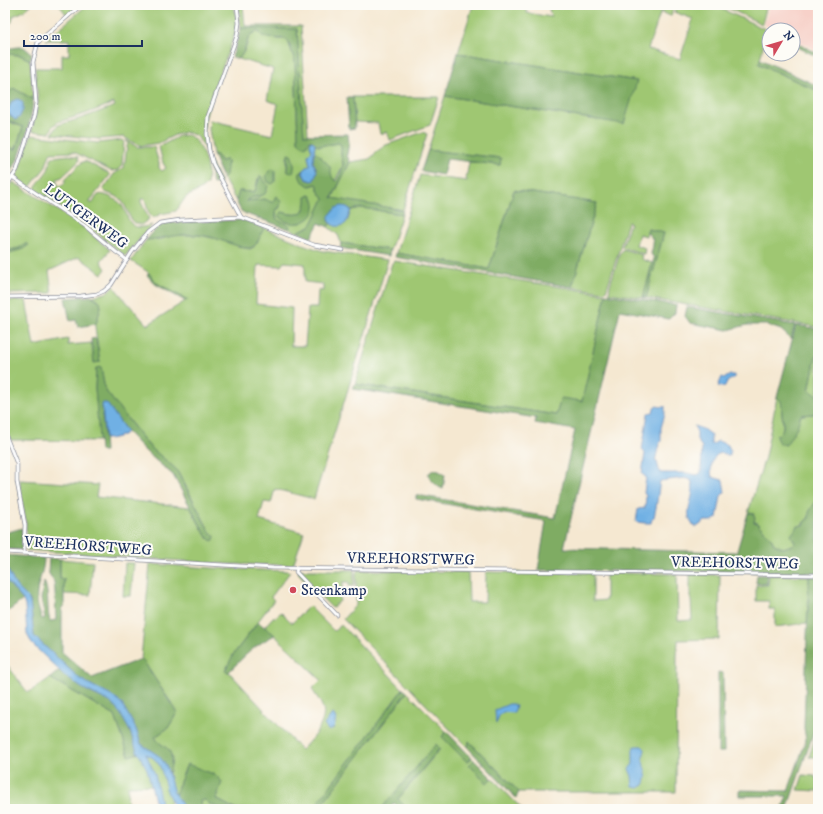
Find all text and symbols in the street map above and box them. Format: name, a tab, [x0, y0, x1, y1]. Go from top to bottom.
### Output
scale bar	[24, 22, 142, 48]
north arrow	[761, 22, 801, 62]
text: 200 m	[30, 29, 60, 44]
text: N	[780, 29, 796, 44]
street label: LUTGERWEG	[40, 179, 132, 253]
street label: VREEHORSTWEG	[23, 532, 153, 560]
street label: VREEHORSTWEG	[346, 548, 476, 570]
street label: VREEHORSTWEG	[670, 552, 800, 574]
place label: Steenkamp	[301, 581, 367, 600]
marker: Steenkamp	[288, 585, 298, 595]

